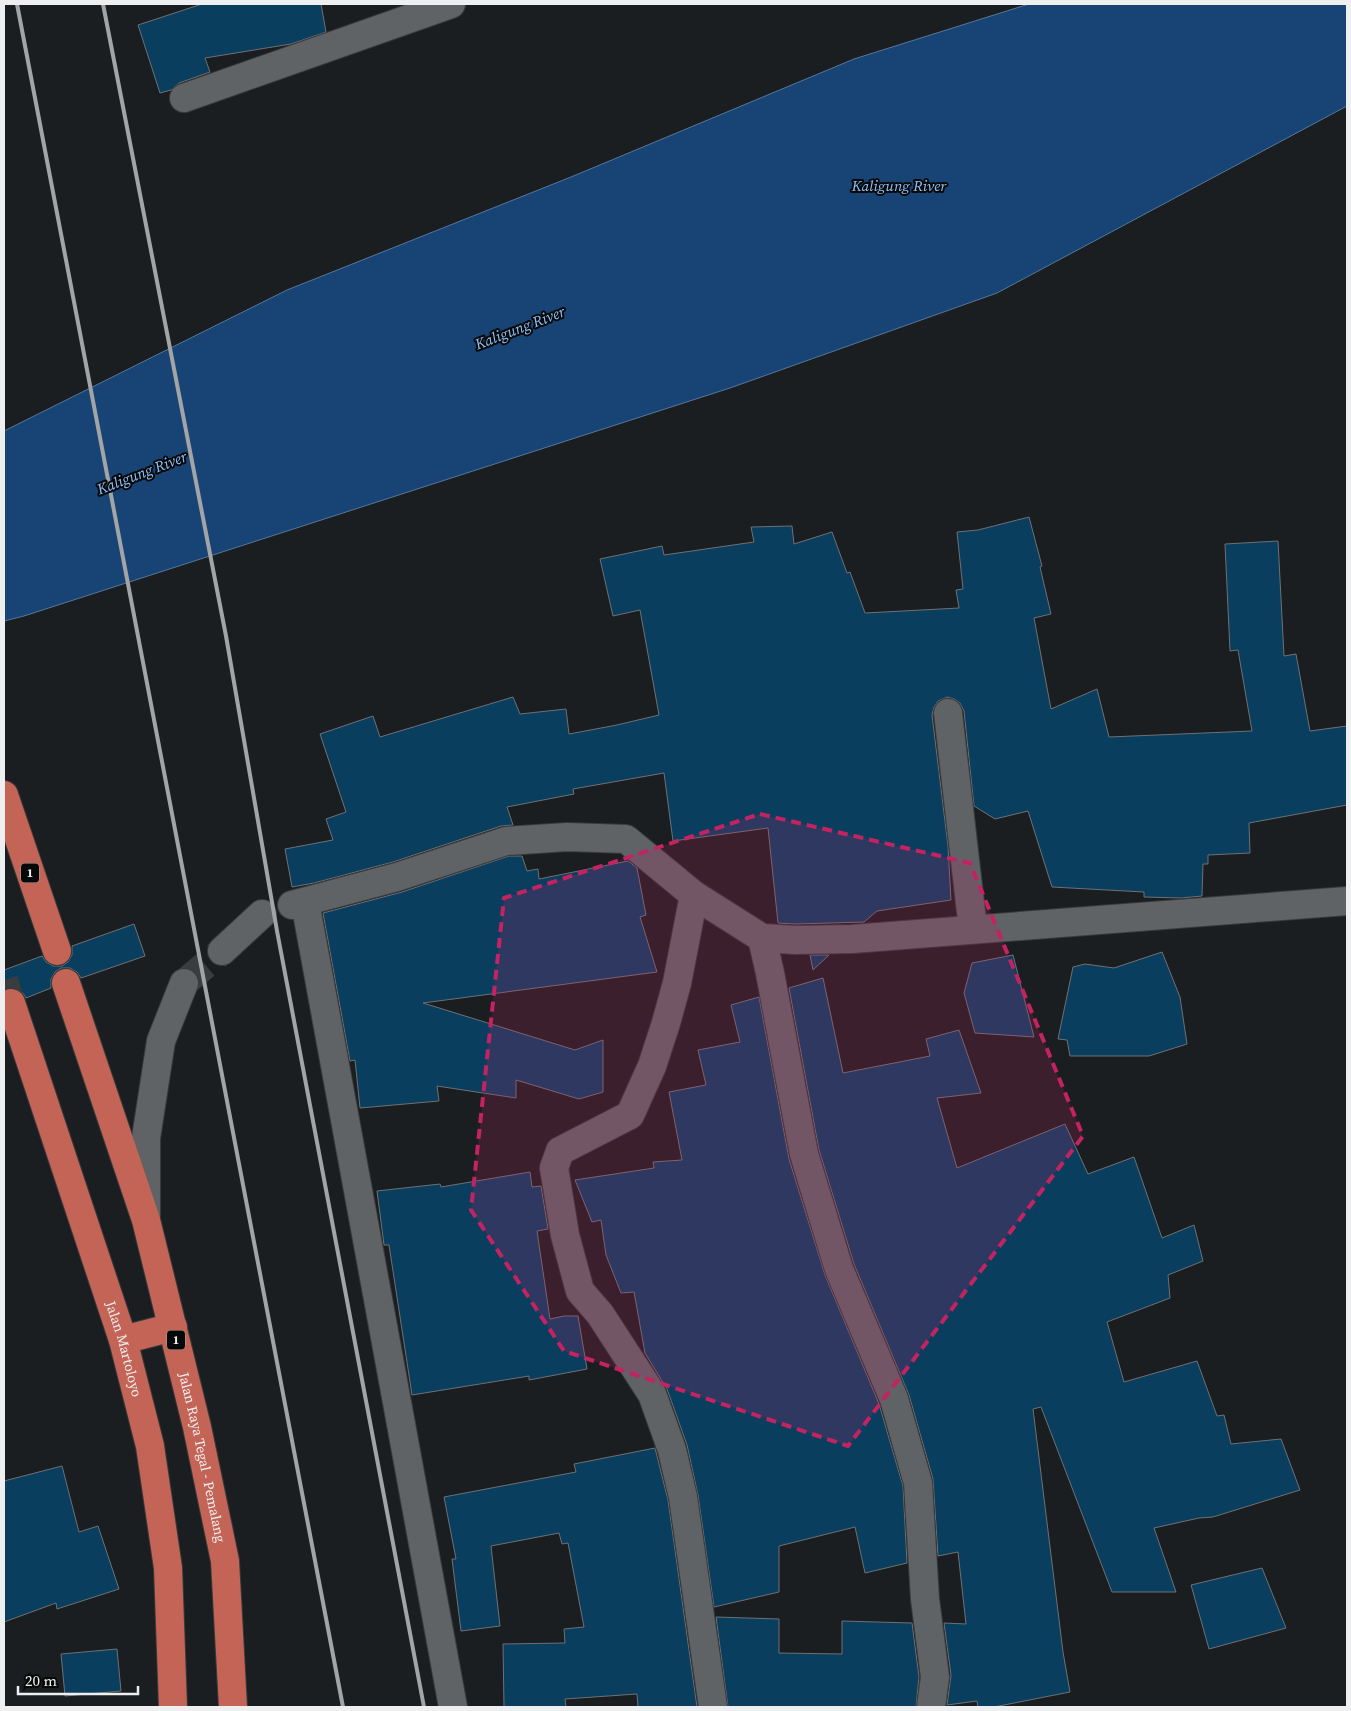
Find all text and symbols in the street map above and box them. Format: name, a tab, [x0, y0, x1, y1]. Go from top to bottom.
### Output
water label: Kaligung River	[851, 175, 947, 196]
water label: Kaligung River	[471, 300, 569, 355]
water label: Kaligung River	[93, 445, 191, 500]
road number: 1	[21, 864, 39, 882]
street label: Jalan Martoloyo	[100, 1297, 147, 1399]
road number: 1	[167, 1330, 185, 1350]
street label: Jalan Raya Tegal - Pemalang	[174, 1369, 231, 1544]
scale bar	[18, 1664, 138, 1696]
text: 20 m	[25, 1670, 57, 1691]

